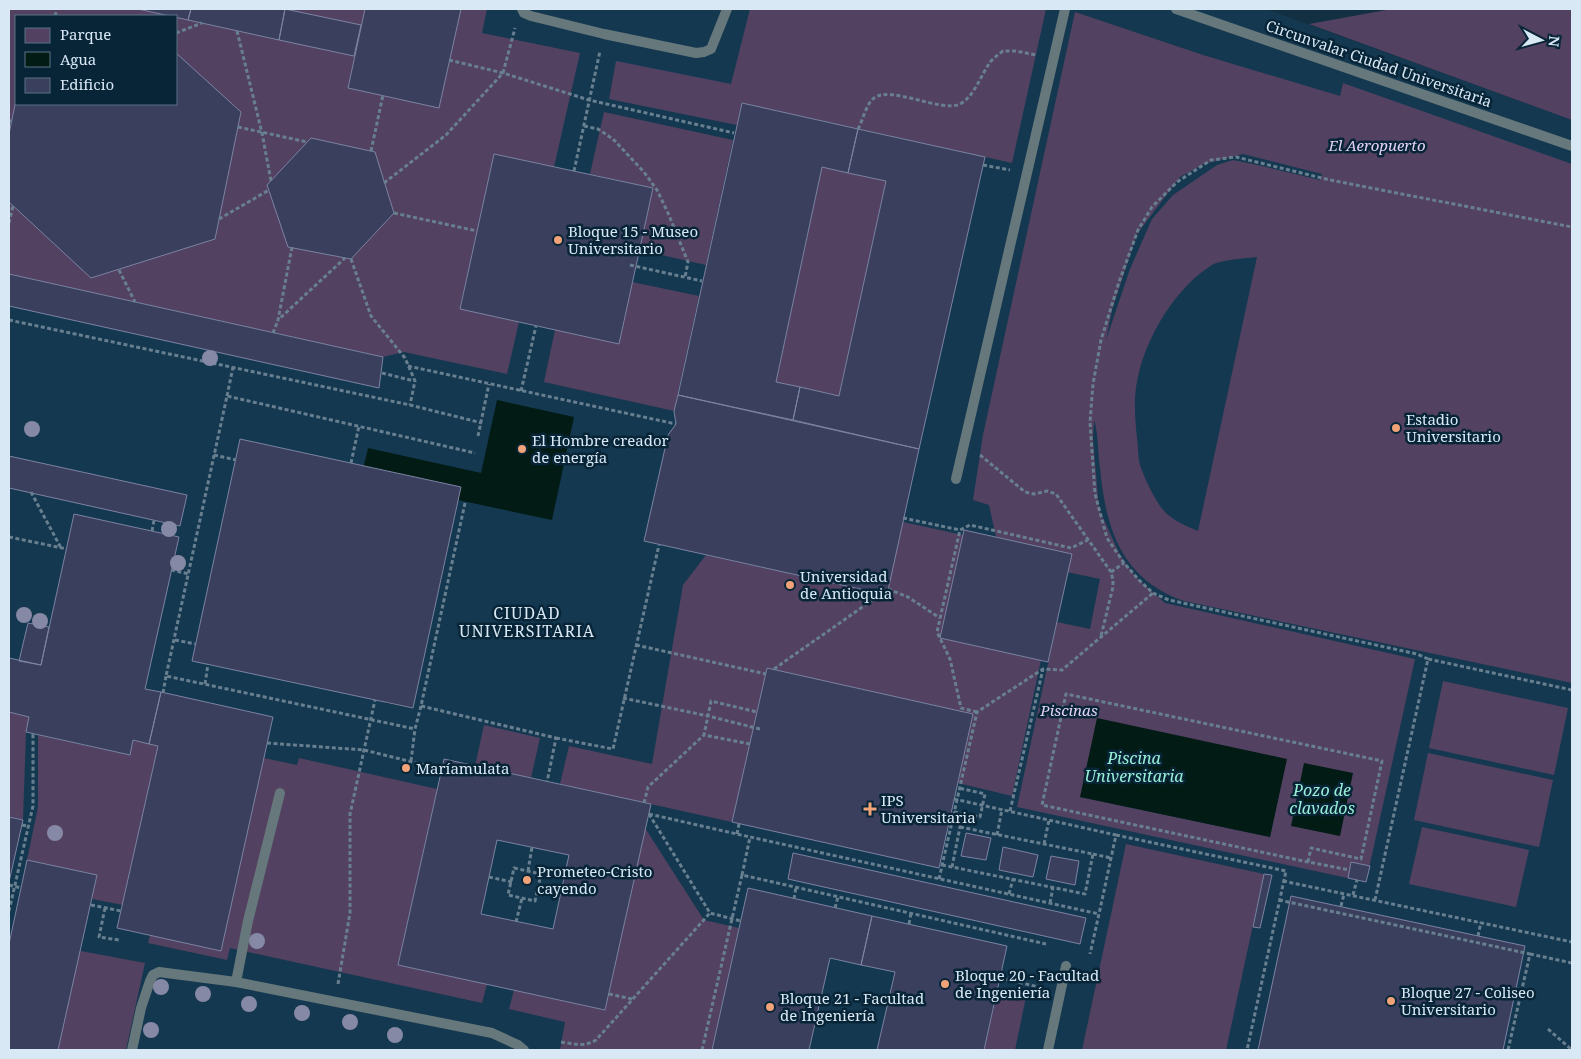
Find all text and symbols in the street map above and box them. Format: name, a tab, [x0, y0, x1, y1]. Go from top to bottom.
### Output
legend	[15, 15, 178, 105]
street label: Circunvalar Ciudad Universitaria	[1263, 15, 1495, 111]
north arrow	[1516, 15, 1566, 65]
text: Parque	[60, 24, 111, 44]
text: N	[1544, 35, 1564, 48]
text: Agua	[60, 49, 96, 69]
text: Edificio	[60, 74, 114, 94]
park label: El Aeropuerto	[1328, 135, 1426, 155]
place label: Bloque 15 - Museo Universitario	[568, 221, 698, 258]
marker: Bloque 15 - Museo Universitario	[552, 234, 564, 246]
place label: Estadio Universitario	[1406, 409, 1501, 446]
marker: Estadio Universitario	[1390, 422, 1402, 434]
place label: El Hombre creador de energía	[532, 430, 669, 467]
marker: El Hombre creador de energía	[516, 443, 528, 455]
place label: Universidad de Antioquia	[800, 566, 892, 603]
marker: Universidad de Antioquia	[784, 579, 796, 591]
district label: CIUDAD UNIVERSITARIA	[459, 602, 595, 642]
park label: Piscinas	[1039, 700, 1098, 720]
water label: Piscina Universitaria	[1084, 747, 1184, 787]
place label: Maríamulata	[416, 758, 509, 778]
marker: Maríamulata	[400, 762, 412, 774]
water label: Pozo de clavados	[1289, 779, 1355, 819]
place label: IPS Universitaria	[881, 790, 976, 827]
marker: IPS Universitaria	[863, 802, 877, 816]
place label: Prometeo-Cristo cayendo	[537, 861, 652, 898]
marker: Prometeo-Cristo cayendo	[521, 874, 533, 886]
place label: Bloque 20 - Facultad de Ingeniería	[955, 965, 1099, 1002]
marker: Bloque 20 - Facultad de Ingeniería	[939, 978, 951, 990]
place label: Bloque 27 - Coliseo Universitario	[1401, 982, 1535, 1019]
place label: Bloque 21 - Facultad de Ingeniería	[780, 988, 924, 1025]
marker: Bloque 27 - Coliseo Universitario	[1385, 995, 1397, 1007]
marker: Bloque 21 - Facultad de Ingeniería	[764, 1001, 776, 1013]

